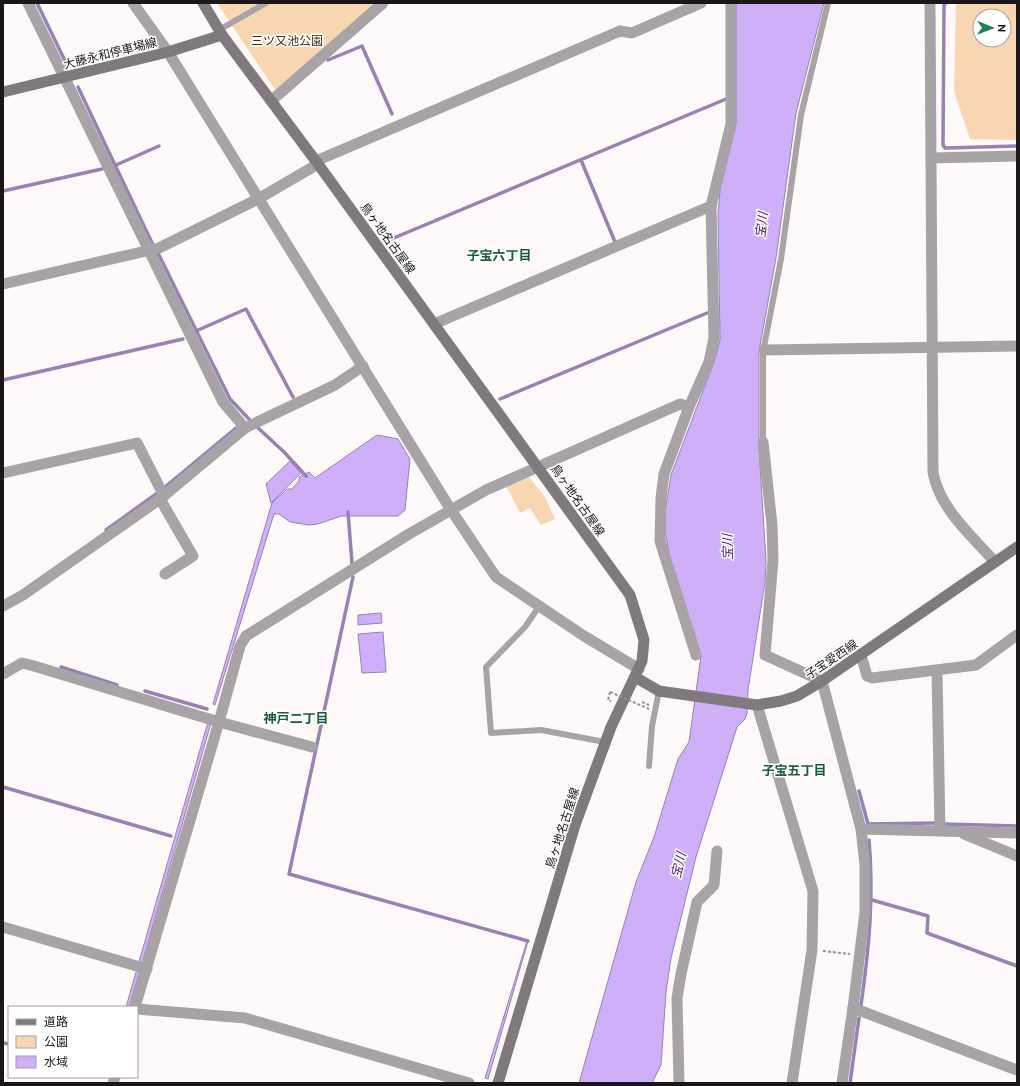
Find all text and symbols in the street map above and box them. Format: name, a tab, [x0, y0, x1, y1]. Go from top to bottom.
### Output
north arrow	[972, 8, 1012, 48]
text: N	[996, 24, 1008, 32]
park label: 三ツ又池公園	[251, 34, 323, 47]
street label: 大藤永和停車場線	[62, 35, 158, 71]
street label: 鳥ヶ地名古屋線	[358, 200, 418, 276]
water label: 宝川	[752, 209, 770, 239]
district label: 子宝六丁目	[466, 248, 532, 262]
street label: 鳥ヶ地名古屋線	[549, 462, 607, 538]
water label: 宝川	[720, 532, 734, 560]
street label: 子宝愛西線	[802, 637, 860, 681]
district label: 神戸二丁目	[263, 711, 329, 725]
district label: 子宝五丁目	[761, 763, 827, 777]
street label: 鳥ヶ地名古屋線	[543, 786, 581, 870]
water label: 宝川	[668, 849, 688, 879]
legend	[8, 1006, 138, 1078]
text: 道路	[44, 1015, 68, 1028]
text: 公園	[44, 1035, 68, 1048]
text: 水域	[44, 1055, 68, 1068]

